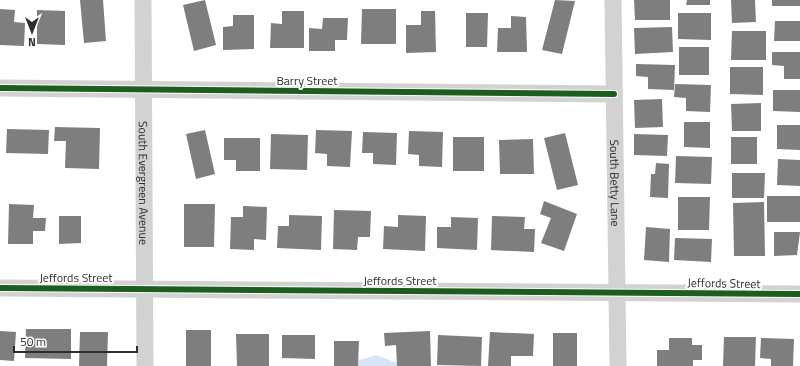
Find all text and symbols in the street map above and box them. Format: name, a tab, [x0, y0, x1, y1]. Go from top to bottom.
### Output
north arrow	[12, 12, 52, 52]
text: N	[28, 34, 36, 50]
street label: Barry Street	[276, 71, 338, 90]
street label: South Evergreen Avenue	[134, 121, 154, 245]
street label: South Betty Lane	[605, 139, 626, 227]
street label: Jeffords Street	[39, 268, 113, 287]
street label: Jeffords Street	[363, 271, 437, 290]
street label: Jeffords Street	[687, 273, 762, 293]
scale bar	[14, 328, 137, 354]
text: 50 m	[20, 332, 46, 351]

